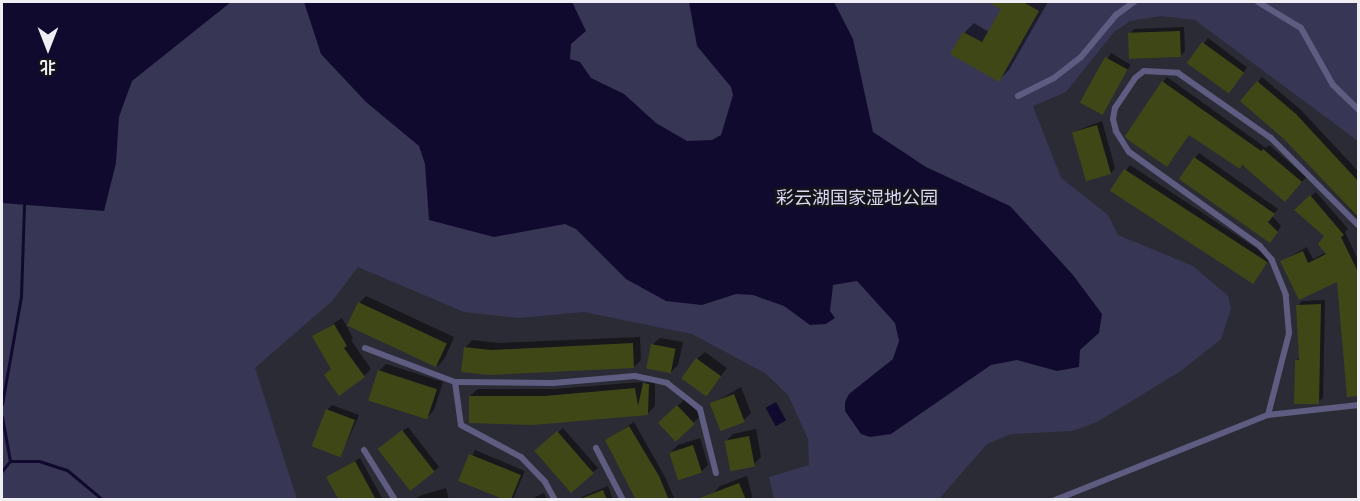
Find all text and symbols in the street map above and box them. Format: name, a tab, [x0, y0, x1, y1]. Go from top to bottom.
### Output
north arrow	[18, 18, 78, 78]
text: 北	[40, 57, 56, 76]
park label: 彩云湖国家湿地公园	[776, 187, 938, 209]

